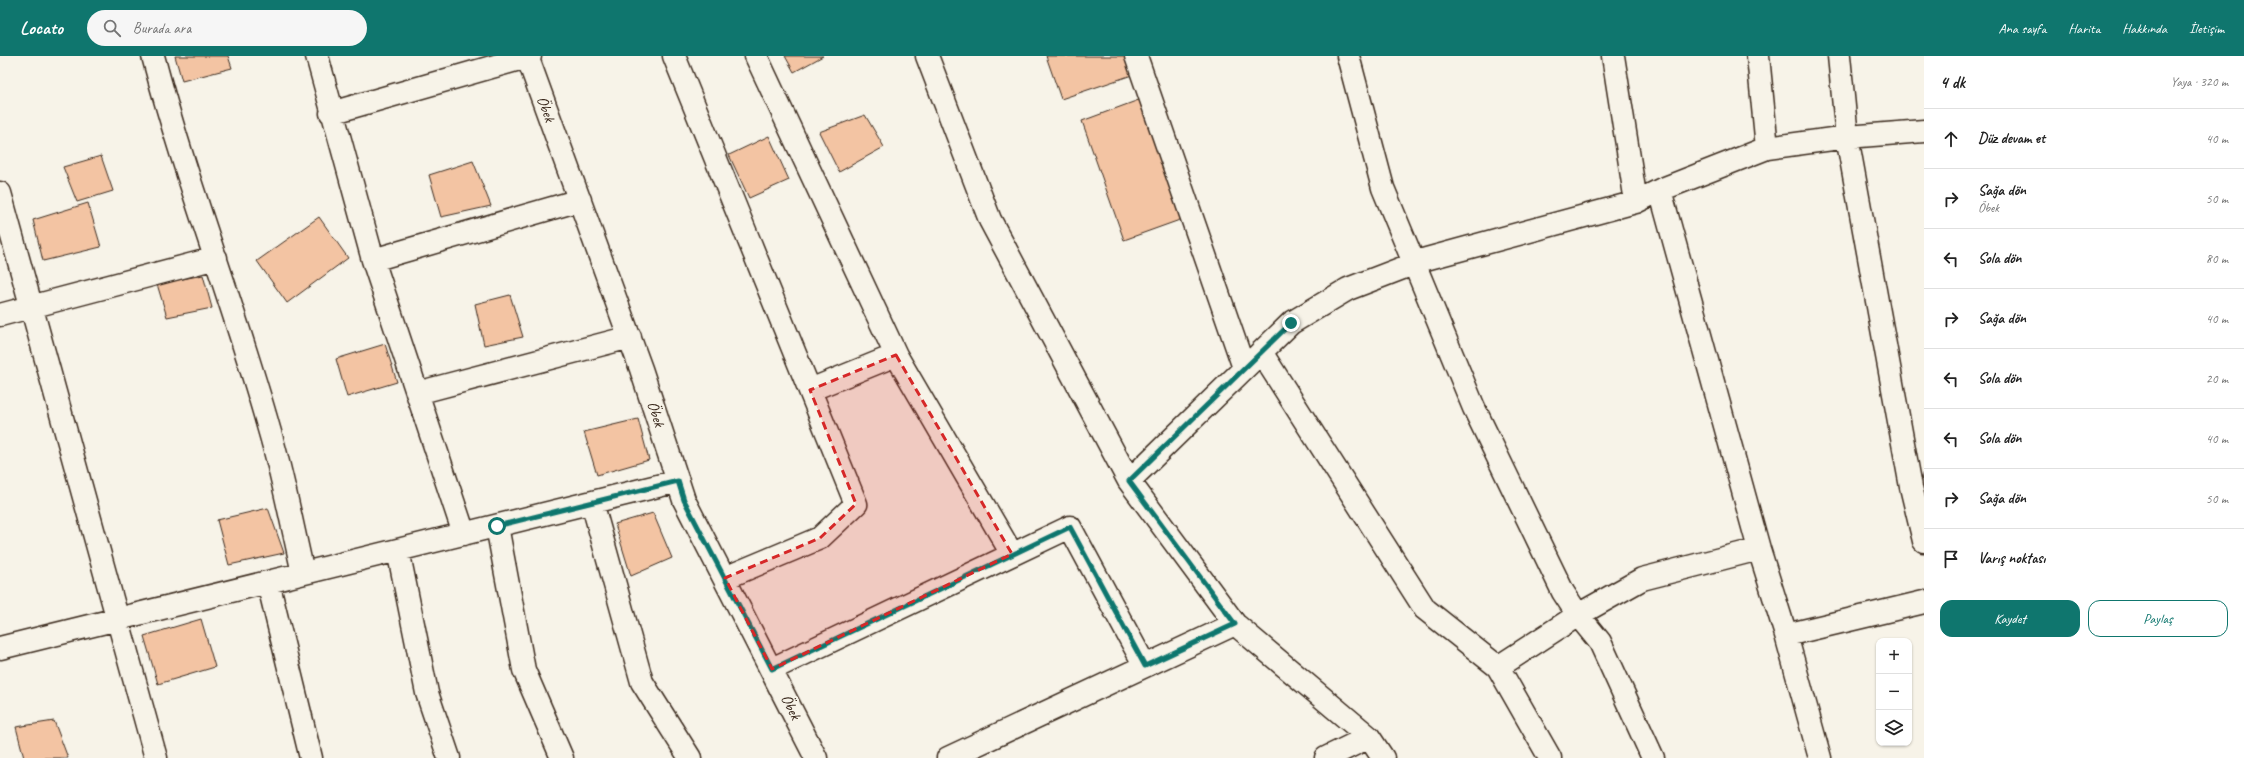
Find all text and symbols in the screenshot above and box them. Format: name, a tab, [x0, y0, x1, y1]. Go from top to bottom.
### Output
search box	[87, 10, 367, 46]
text: Locato	[20, 16, 63, 40]
icon: search	[101, 17, 123, 39]
text: Burada ara	[133, 19, 191, 38]
text: Ana sayfa	[1999, 20, 2046, 37]
text: Harita	[2068, 20, 2100, 37]
text: Hakkında	[2122, 20, 2167, 37]
text: İletişim	[2189, 20, 2224, 37]
text: 4 dk	[1940, 72, 1965, 93]
text: Yaya · 320 m	[2171, 74, 2228, 90]
street label: Öbek	[532, 93, 560, 126]
icon: ahead	[1940, 128, 1962, 150]
text: Düz devam et	[1978, 129, 2045, 148]
text: 40 m	[2206, 131, 2228, 147]
text: Sağa dön	[1978, 181, 2026, 200]
icon: right	[1940, 188, 1962, 210]
text: 50 m	[2206, 191, 2228, 207]
text: Öbek	[1978, 200, 1999, 216]
icon: left	[1940, 248, 1962, 270]
text: Sola dön	[1978, 249, 2021, 268]
text: 80 m	[2206, 251, 2228, 267]
icon: right	[1940, 308, 1962, 330]
text: Sağa dön	[1978, 309, 2026, 328]
text: 40 m	[2206, 311, 2228, 327]
route end	[1282, 314, 1300, 332]
icon: left	[1940, 368, 1962, 390]
text: Sola dön	[1978, 369, 2021, 388]
text: 20 m	[2206, 371, 2228, 387]
street label: Öbek	[642, 399, 670, 431]
icon: left	[1940, 428, 1962, 450]
text: Sola dön	[1978, 429, 2021, 448]
text: 40 m	[2206, 431, 2228, 447]
icon: right	[1940, 488, 1962, 510]
text: Sağa dön	[1978, 489, 2026, 508]
text: 50 m	[2206, 491, 2228, 507]
route start	[488, 517, 506, 535]
icon: arrive	[1940, 548, 1962, 570]
text: Varış noktası	[1978, 549, 2045, 568]
button: Kaydet	[1940, 600, 2080, 637]
button: Paylaş	[2088, 600, 2228, 637]
map controls	[1876, 638, 1912, 746]
button: +	[1876, 638, 1912, 674]
button: −	[1876, 674, 1912, 710]
street label: Öbek	[776, 691, 806, 724]
button: layers	[1876, 710, 1912, 746]

